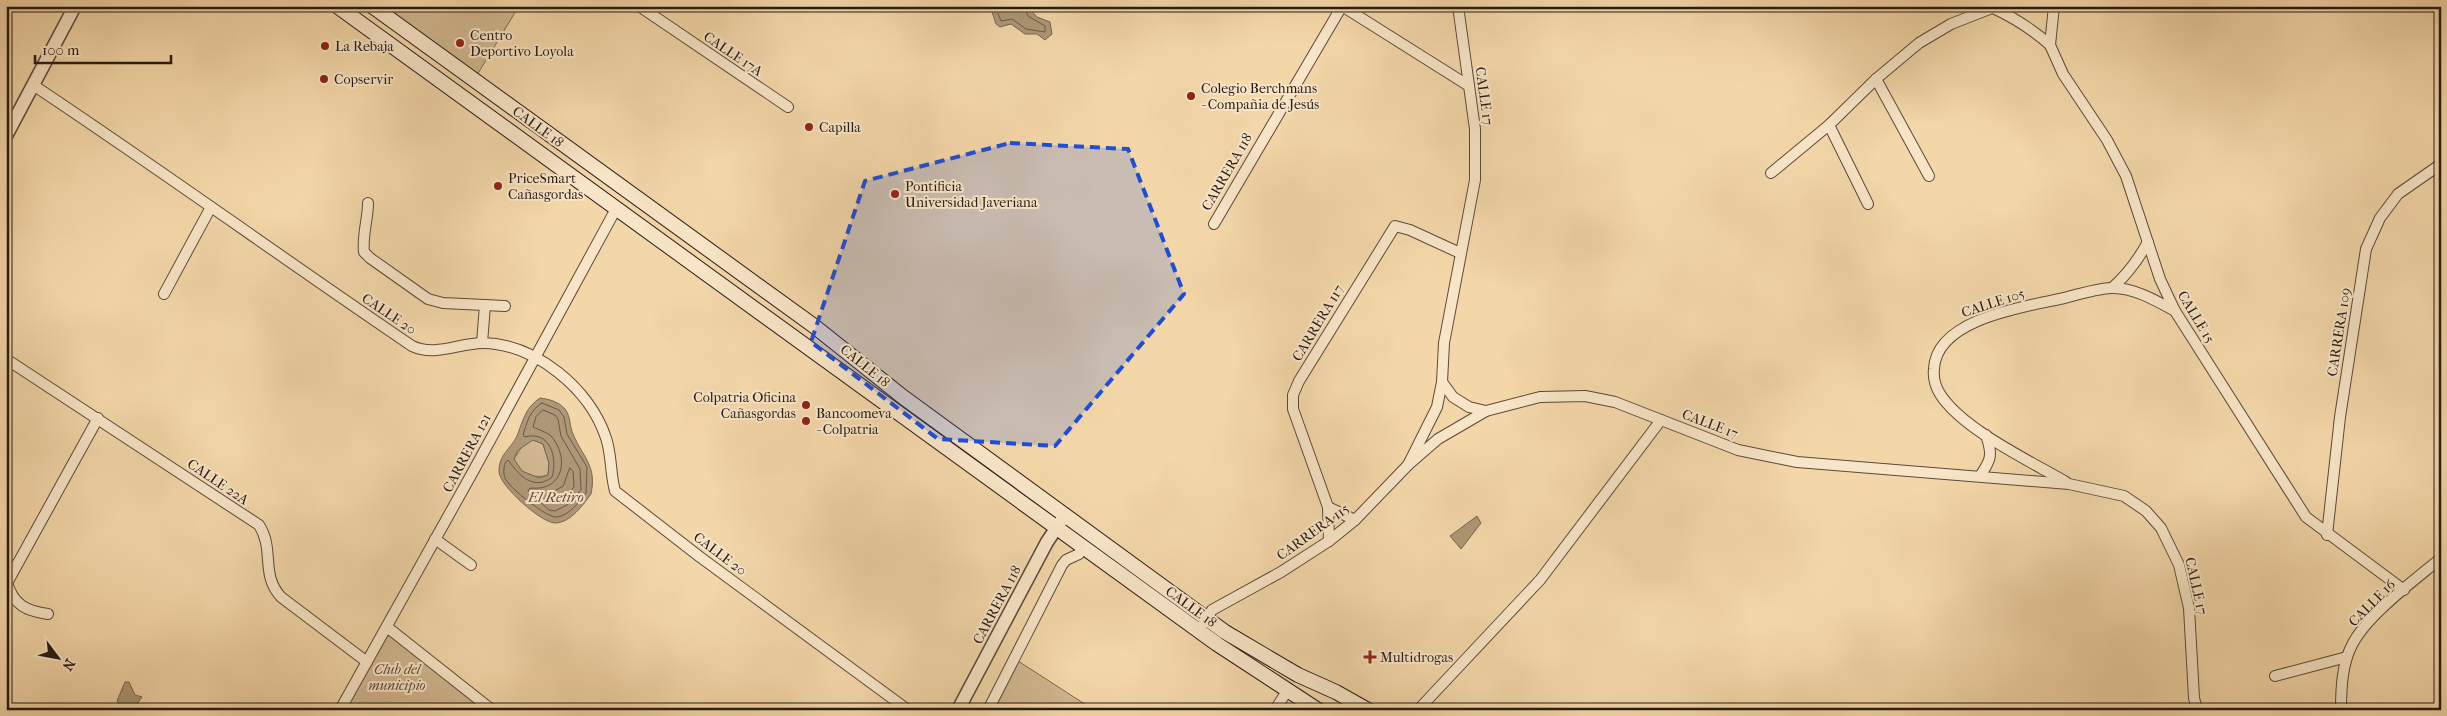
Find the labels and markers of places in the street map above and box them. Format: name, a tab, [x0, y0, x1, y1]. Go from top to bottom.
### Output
place label: Centro Deportivo Loyola	[470, 27, 574, 60]
marker: Centro Deportivo Loyola	[454, 37, 466, 49]
place label: La Rebaja	[335, 38, 394, 55]
marker: La Rebaja	[319, 40, 331, 52]
place label: Copservir	[334, 71, 393, 88]
marker: Copservir	[318, 73, 330, 85]
place label: Colegio Berchmans - Compañia de Jesús	[1201, 80, 1319, 113]
marker: Colegio Berchmans - Compañia de Jesús	[1185, 90, 1197, 102]
place label: Capilla	[819, 119, 861, 136]
marker: Capilla	[803, 121, 815, 133]
place label: PriceSmart Cañasgordas	[508, 170, 583, 203]
place label: Pontificia Universidad Javeriana	[905, 178, 1038, 211]
marker: PriceSmart Cañasgordas	[492, 180, 504, 192]
marker: Pontificia Universidad Javeriana	[889, 188, 901, 200]
place label: Colpatria Oficina Cañasgordas	[693, 389, 797, 422]
marker: Colpatria Oficina Cañasgordas	[800, 399, 812, 411]
place label: Bancoomeva - Colpatria	[816, 405, 892, 438]
marker: Bancoomeva - Colpatria	[800, 415, 812, 427]
place label: Multidrogas	[1380, 649, 1453, 666]
marker: Multidrogas	[1364, 651, 1376, 663]

